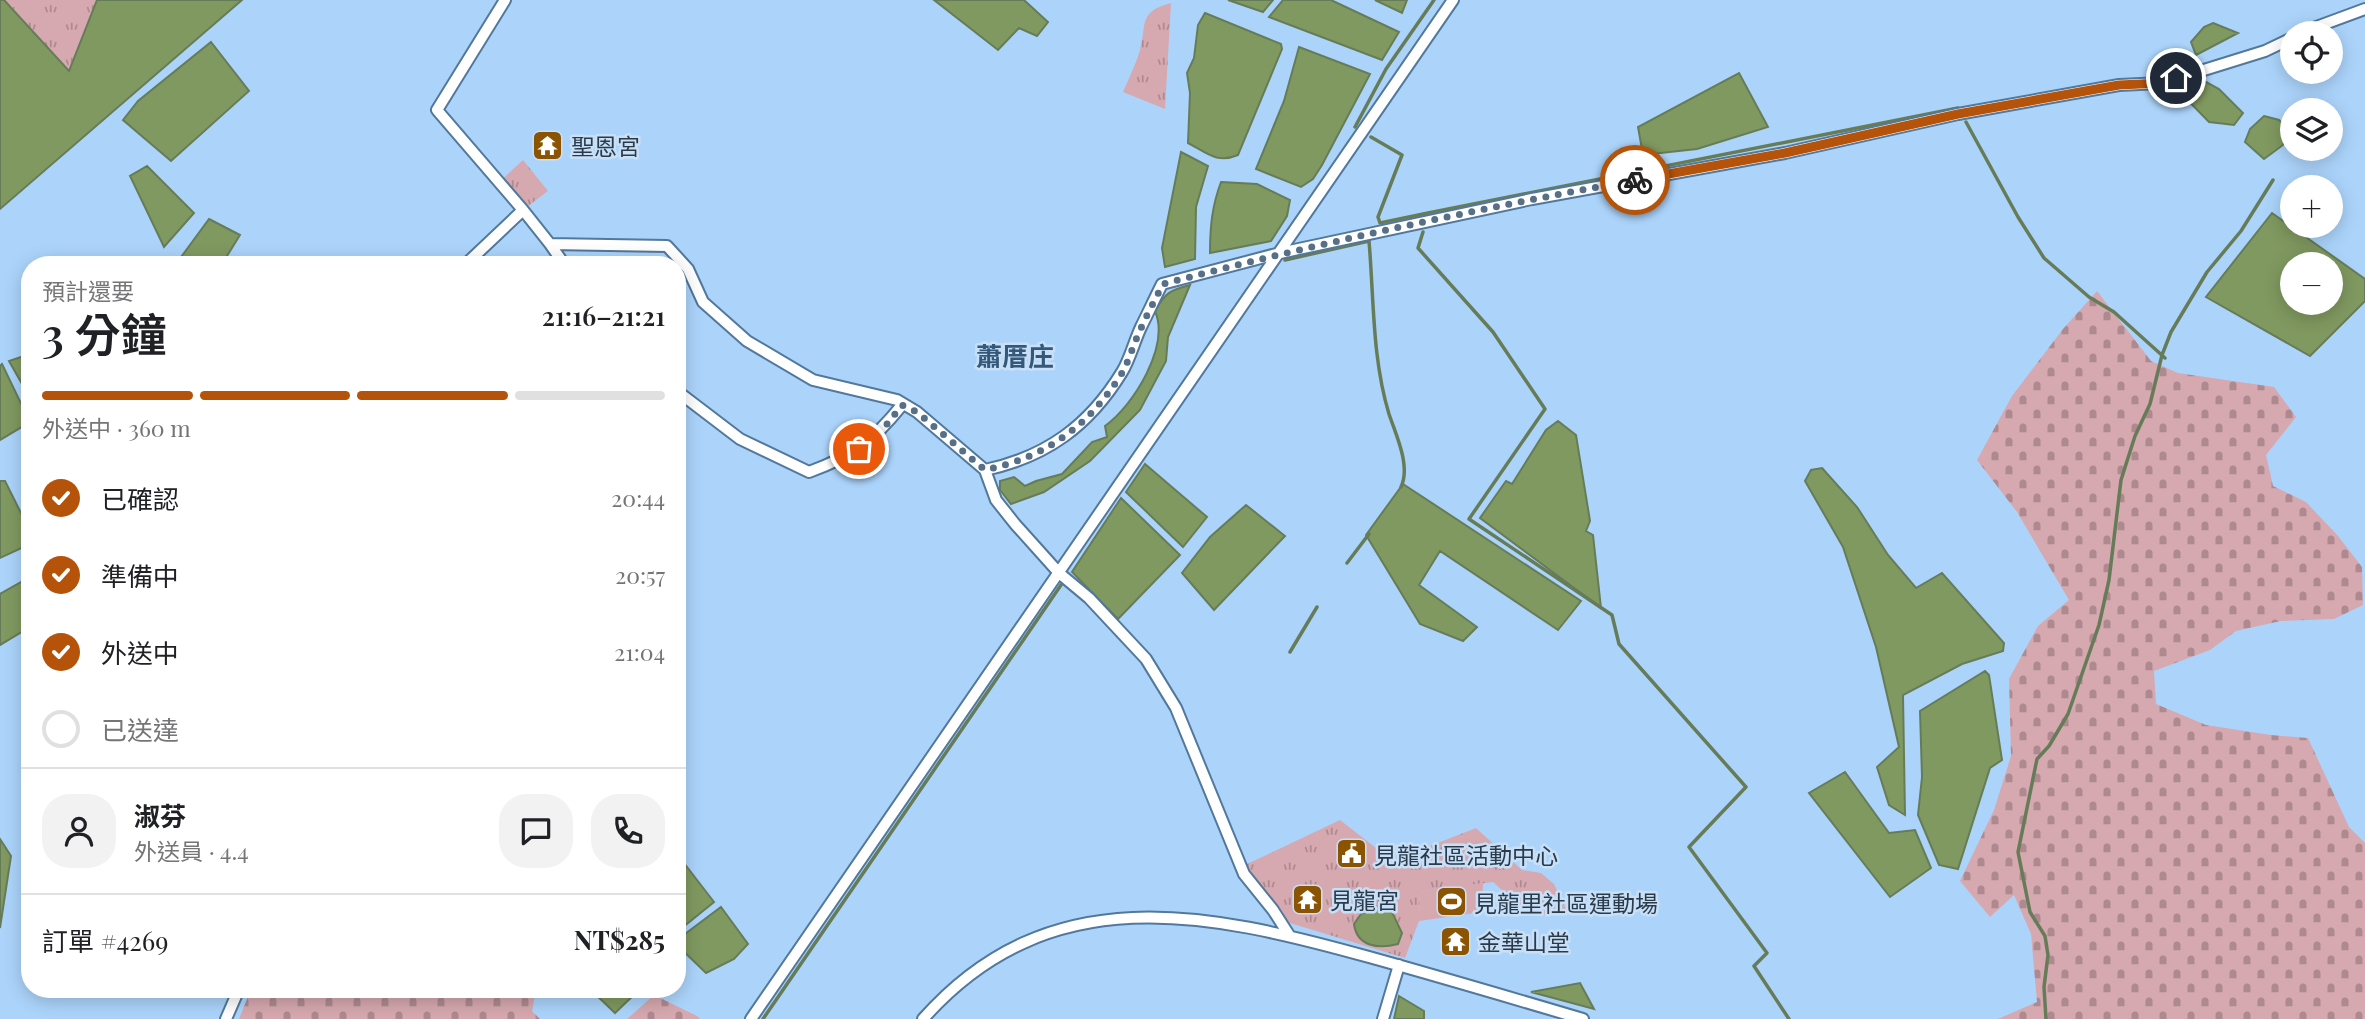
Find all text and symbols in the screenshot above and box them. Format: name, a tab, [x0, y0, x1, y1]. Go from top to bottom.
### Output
map controls	[2280, 21, 2343, 315]
button: locate	[2280, 21, 2343, 84]
pin	[2146, 48, 2206, 108]
icon: home	[2157, 59, 2195, 97]
button: layers	[2280, 98, 2343, 161]
temple icon: 聖恩宮	[531, 128, 565, 162]
place label: 聖恩宮	[571, 130, 640, 161]
courier	[1600, 145, 1670, 215]
icon: bike	[1616, 161, 1654, 199]
button: +	[2280, 175, 2343, 238]
button: −	[2280, 252, 2343, 315]
text: 預計還要	[42, 275, 134, 306]
text: 21:16–21:21	[542, 298, 665, 333]
text: 3 分鐘	[42, 302, 167, 364]
district label: 蕭厝庄	[976, 338, 1054, 373]
text: 外送中 · 360 m	[42, 412, 191, 443]
pin	[829, 419, 889, 479]
icon: bag	[840, 430, 878, 468]
icon: check	[42, 479, 80, 517]
text: 已確認	[101, 481, 179, 516]
text: 20:44	[611, 482, 665, 513]
icon: check	[42, 556, 80, 594]
text: 準備中	[101, 558, 179, 593]
text: 20:57	[615, 559, 665, 590]
icon: check	[42, 633, 80, 671]
text: 外送中	[101, 635, 179, 670]
text: 21:04	[614, 636, 665, 667]
text: 已送達	[101, 712, 179, 747]
button: person	[42, 794, 116, 868]
button: chat	[499, 794, 573, 868]
button: phone	[591, 794, 665, 868]
text: 淑芬	[134, 798, 186, 833]
text: 外送員 · 4.4	[134, 835, 249, 866]
public building icon: 見龍社區活動中心	[1334, 837, 1368, 871]
place label: 見龍社區活動中心	[1374, 839, 1558, 870]
temple icon: 見龍宮	[1290, 882, 1324, 916]
place label: 見龍宮	[1330, 884, 1399, 915]
sports icon: 見龍里社區運動場	[1434, 885, 1468, 919]
place label: 見龍里社區運動場	[1474, 887, 1658, 918]
text: NT$285	[574, 922, 665, 957]
text: 訂單 #4269	[42, 923, 169, 958]
temple icon: 金華山堂	[1438, 924, 1472, 958]
place label: 金華山堂	[1478, 926, 1570, 957]

